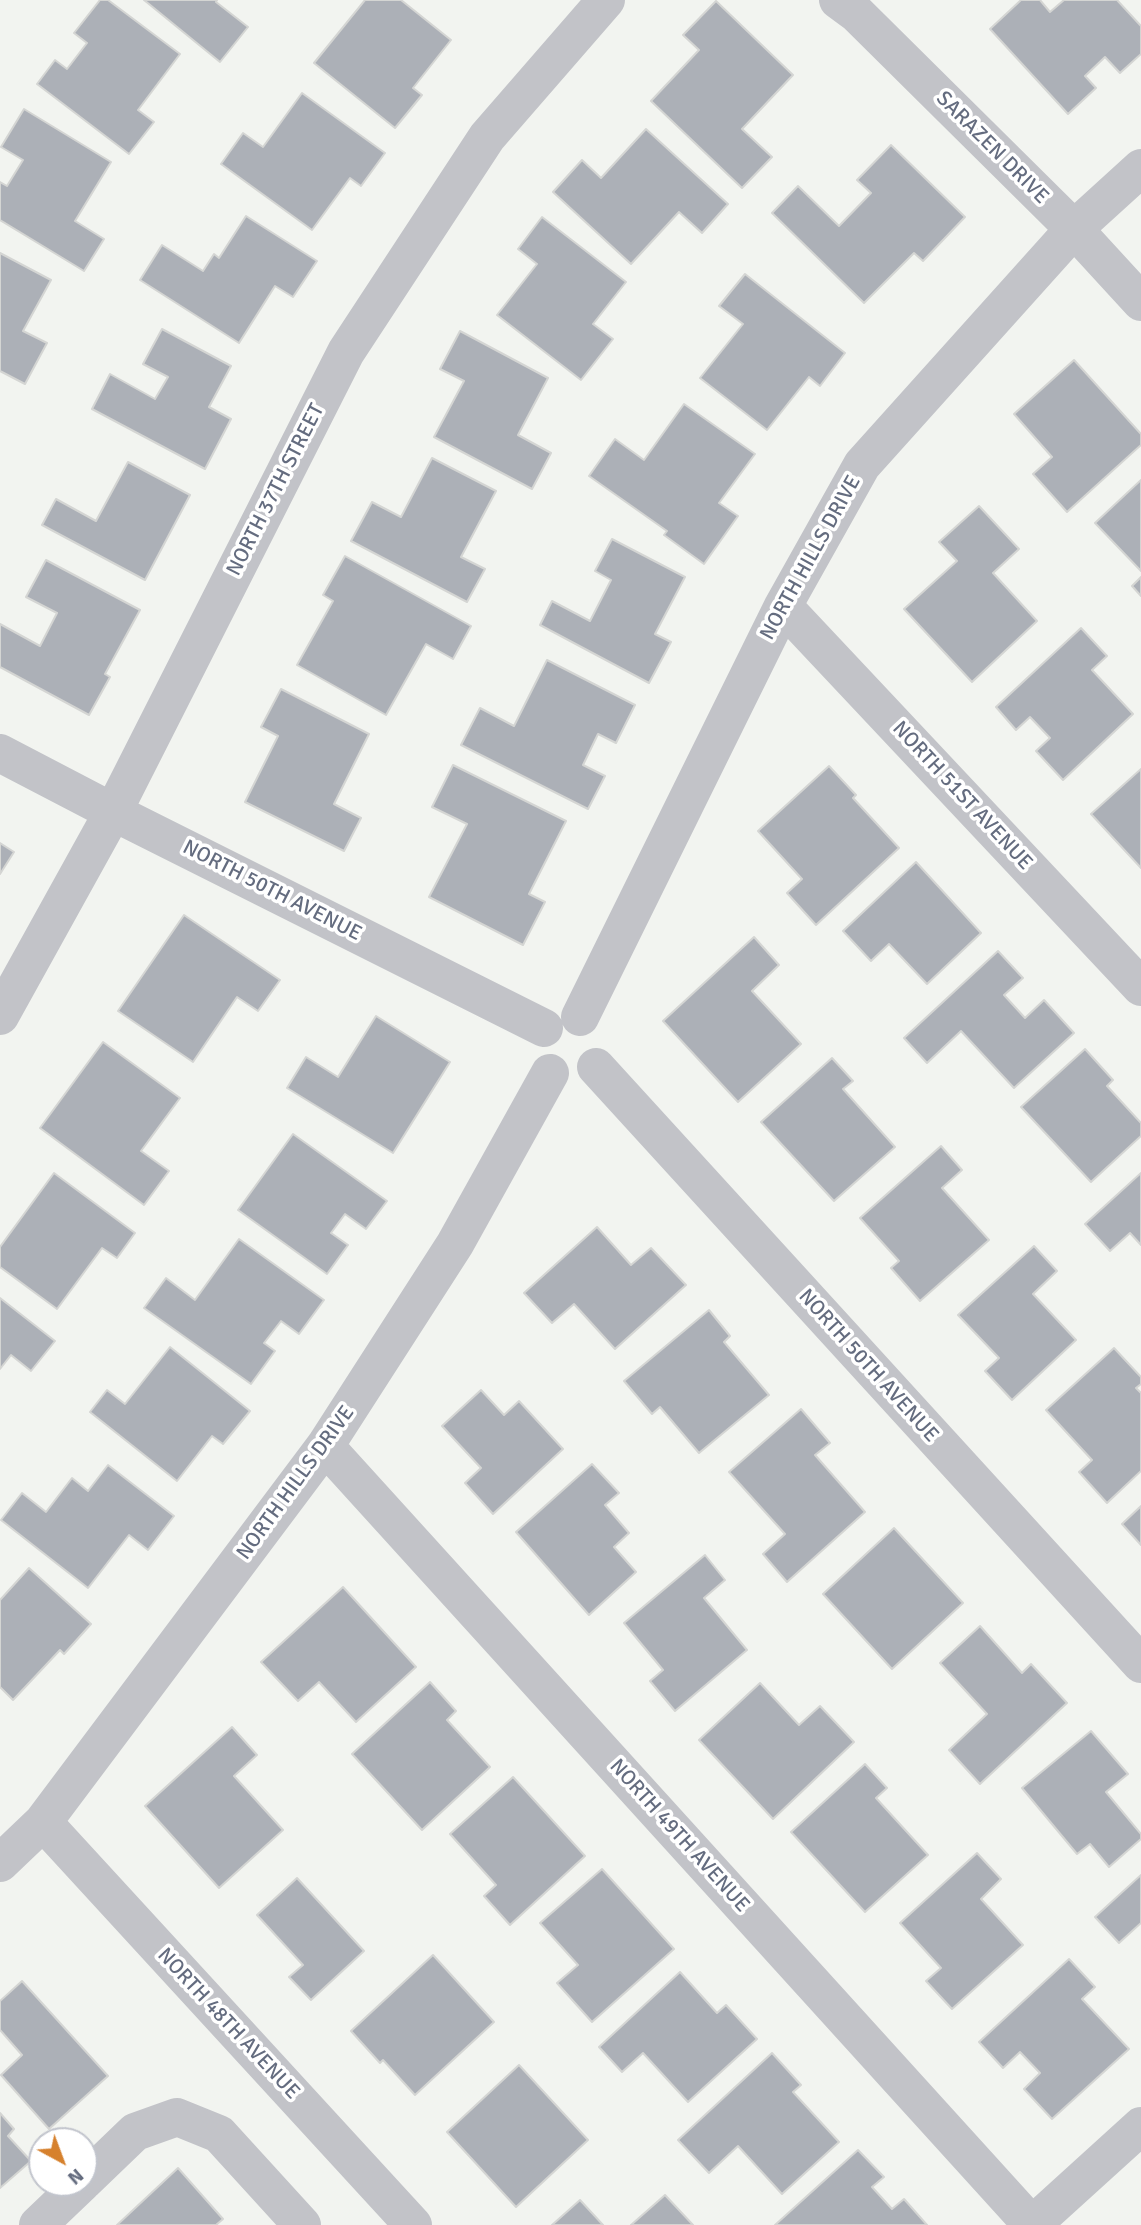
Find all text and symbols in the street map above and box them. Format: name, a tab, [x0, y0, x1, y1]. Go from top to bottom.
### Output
street label: SARAZEN DRIVE	[930, 86, 1054, 210]
street label: NORTH 37TH STREET	[222, 400, 330, 580]
street label: NORTH HILLS DRIVE	[755, 471, 867, 645]
street label: NORTH 51ST AVENUE	[887, 716, 1037, 876]
street label: NORTH 50TH AVENUE	[178, 835, 366, 947]
street label: NORTH 50TH AVENUE	[793, 1284, 943, 1448]
street label: NORTH HILLS DRIVE	[232, 1401, 360, 1565]
street label: NORTH 49TH AVENUE	[604, 1754, 754, 1918]
street label: NORTH 48TH AVENUE	[152, 1943, 304, 2105]
north arrow	[28, 2127, 98, 2197]
text: N	[63, 2163, 88, 2190]

